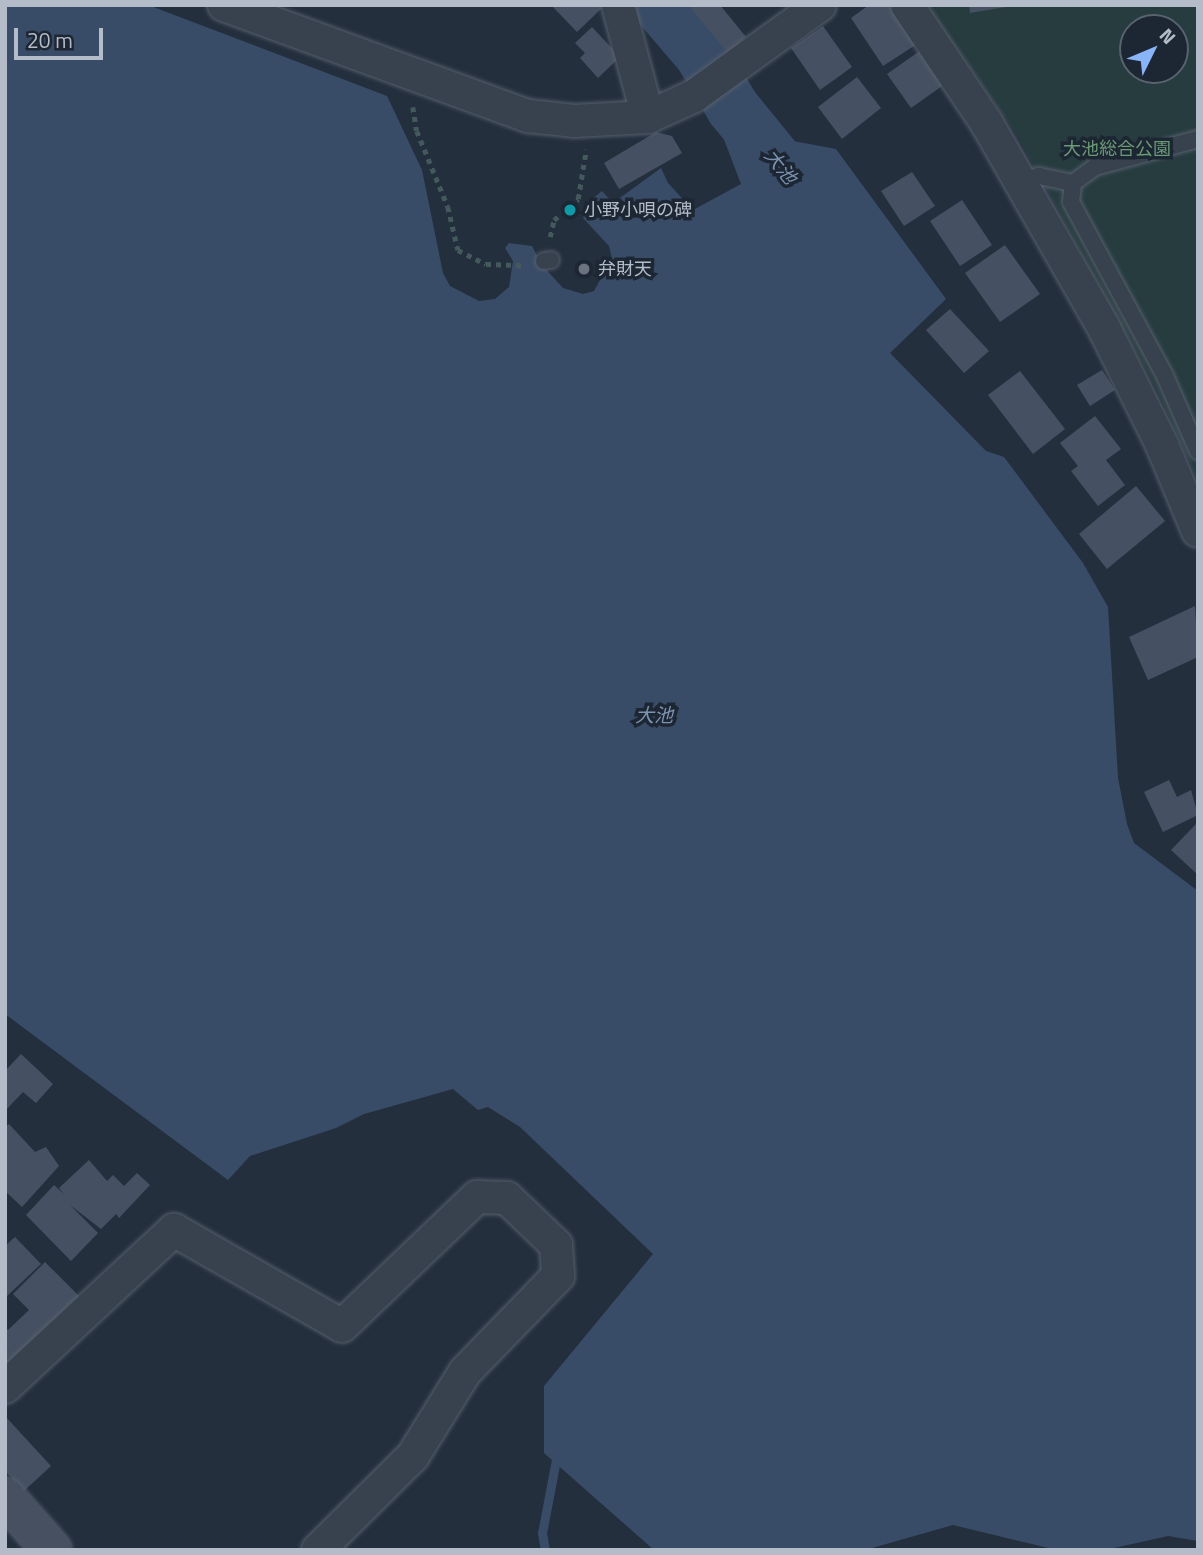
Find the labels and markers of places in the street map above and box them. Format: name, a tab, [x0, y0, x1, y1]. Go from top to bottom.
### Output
place label: 小野小唄の碑	[584, 199, 692, 221]
marker: 小野小唄の碑	[562, 202, 578, 218]
place label: 弁財天	[598, 258, 652, 280]
marker: 弁財天	[576, 261, 592, 277]

